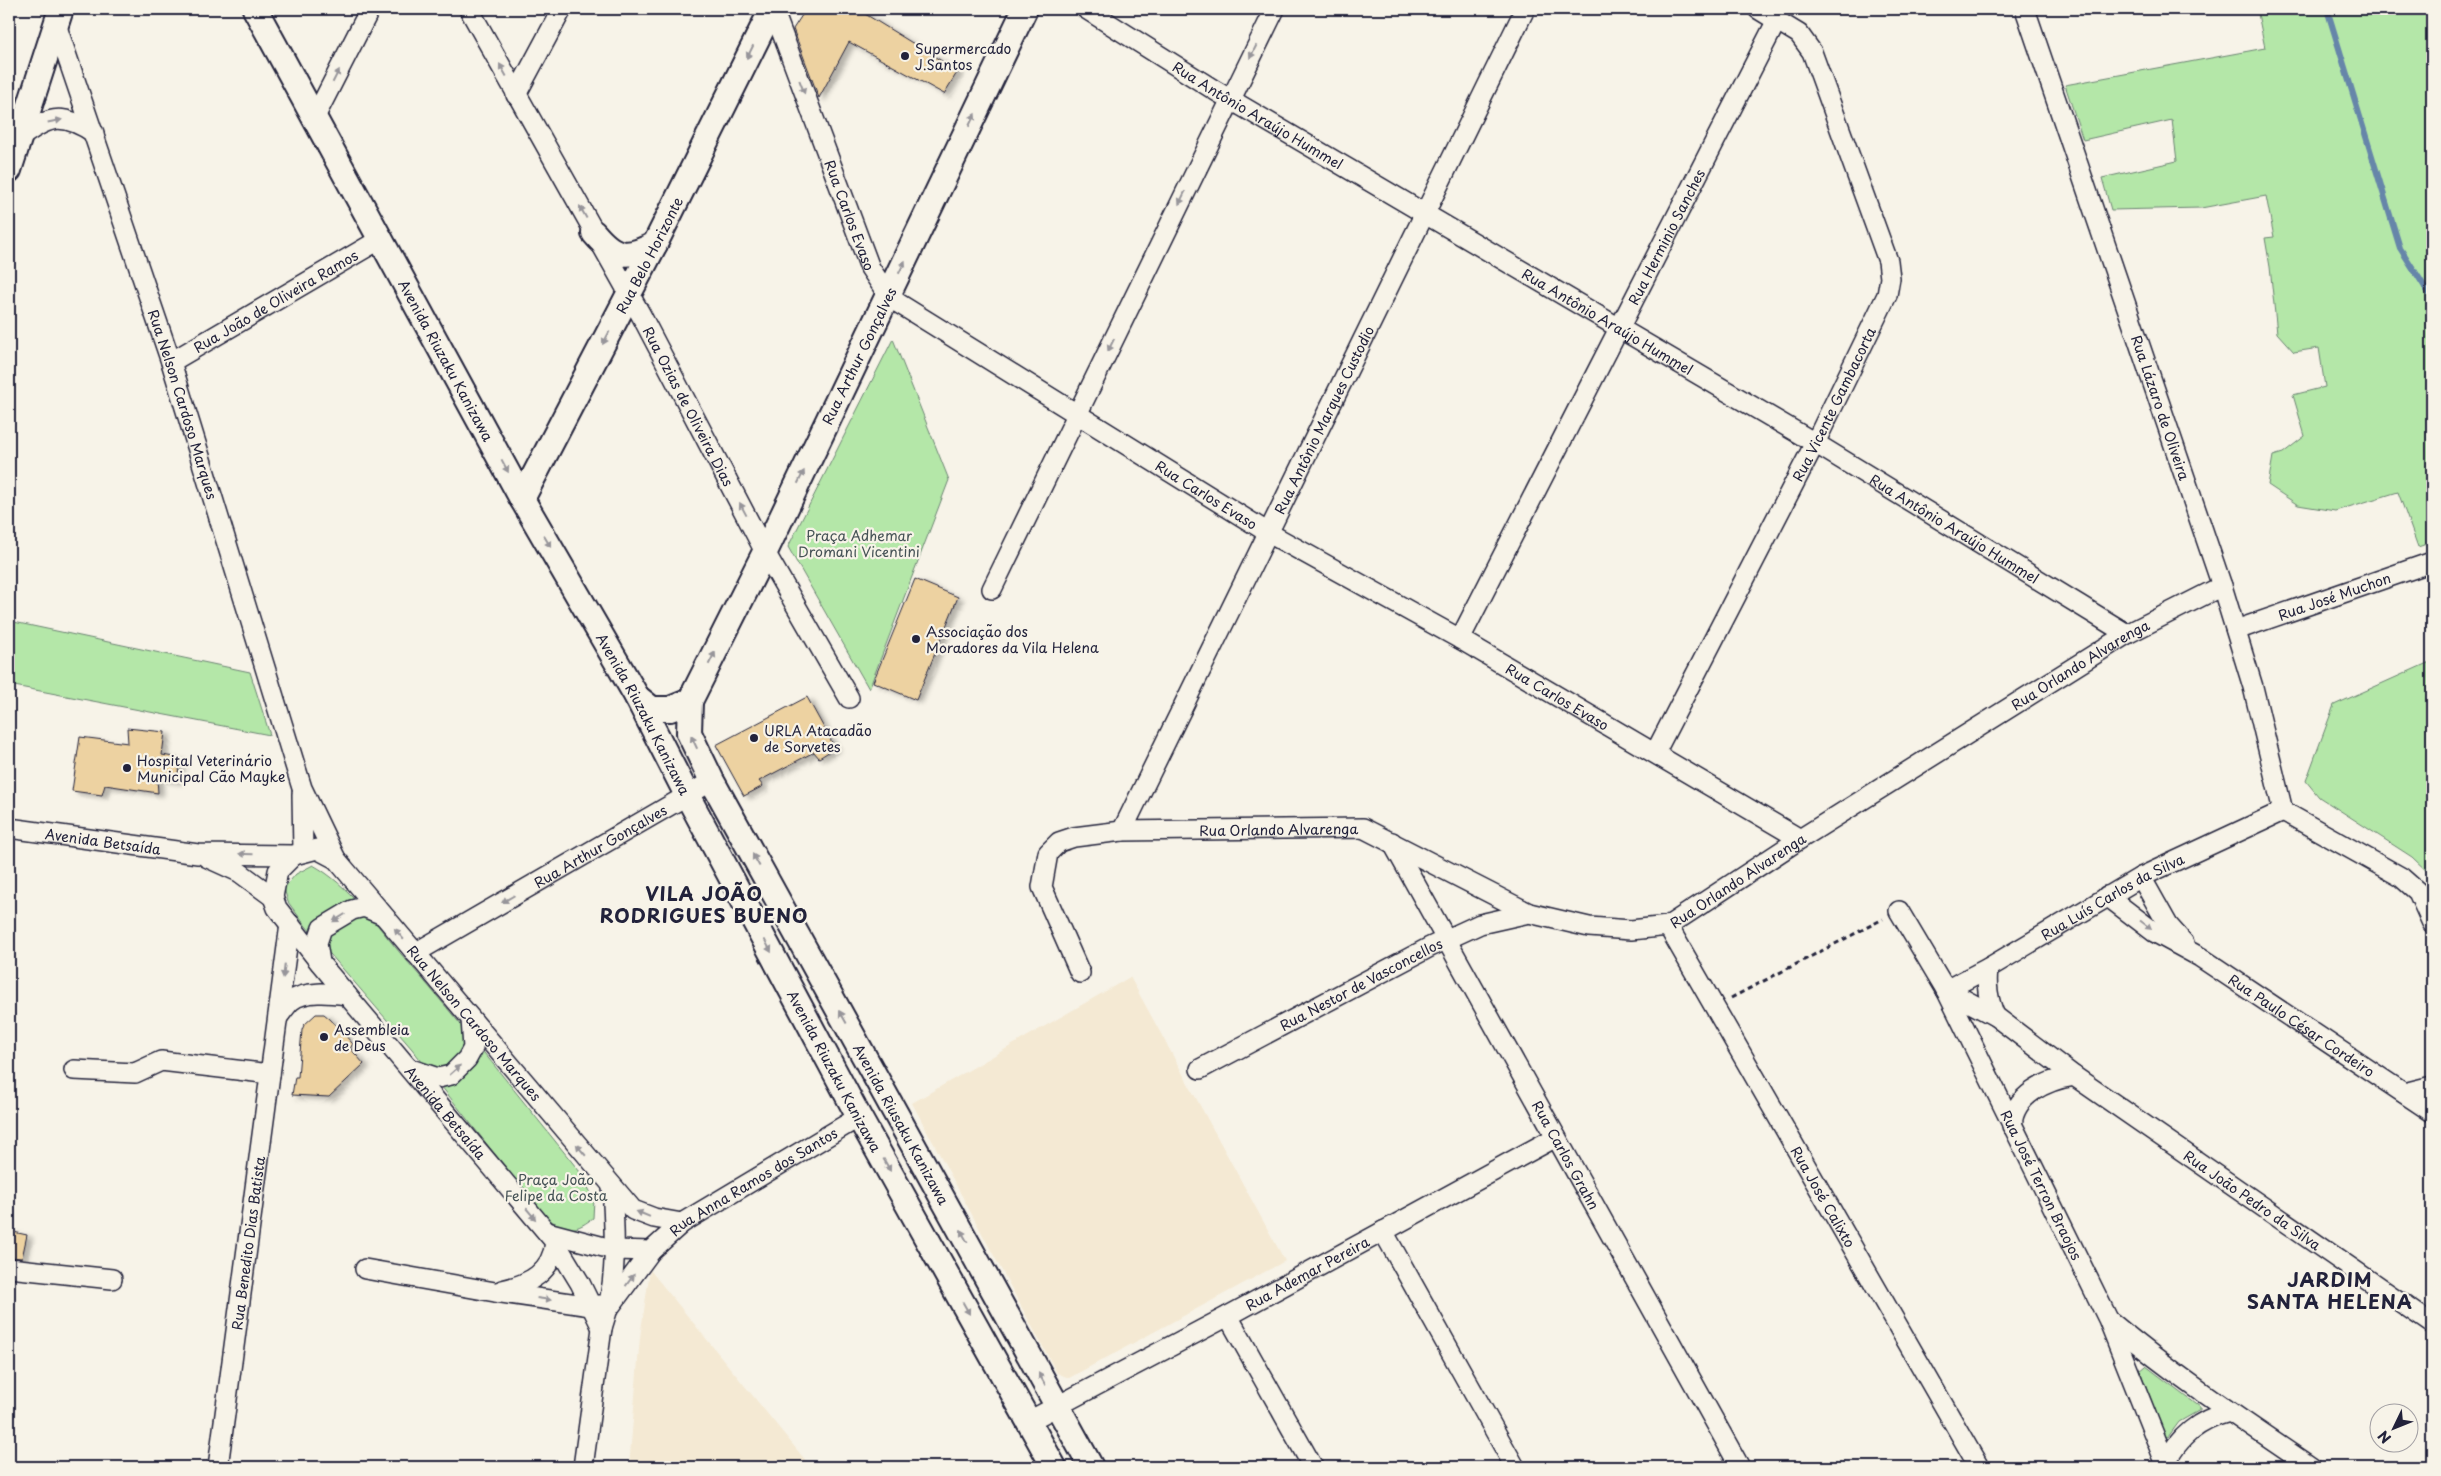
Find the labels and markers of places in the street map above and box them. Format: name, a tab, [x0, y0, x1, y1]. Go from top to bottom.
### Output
place label: Supermercado J.Santos	[915, 38, 1012, 75]
marker: Supermercado J.Santos	[899, 50, 911, 62]
place label: Associação dos Moradores da Vila Helena	[926, 621, 1099, 658]
marker: Associação dos Moradores da Vila Helena	[910, 633, 922, 645]
place label: URLA Atacadão de Sorvetes	[764, 720, 872, 757]
marker: URLA Atacadão de Sorvetes	[748, 732, 760, 744]
place label: Hospital Veterinário Municipal Cão Mayke	[137, 750, 285, 787]
marker: Hospital Veterinário Municipal Cão Mayke	[121, 762, 133, 774]
place label: Assembleia de Deus	[334, 1019, 410, 1056]
marker: Assembleia de Deus	[318, 1031, 330, 1043]

